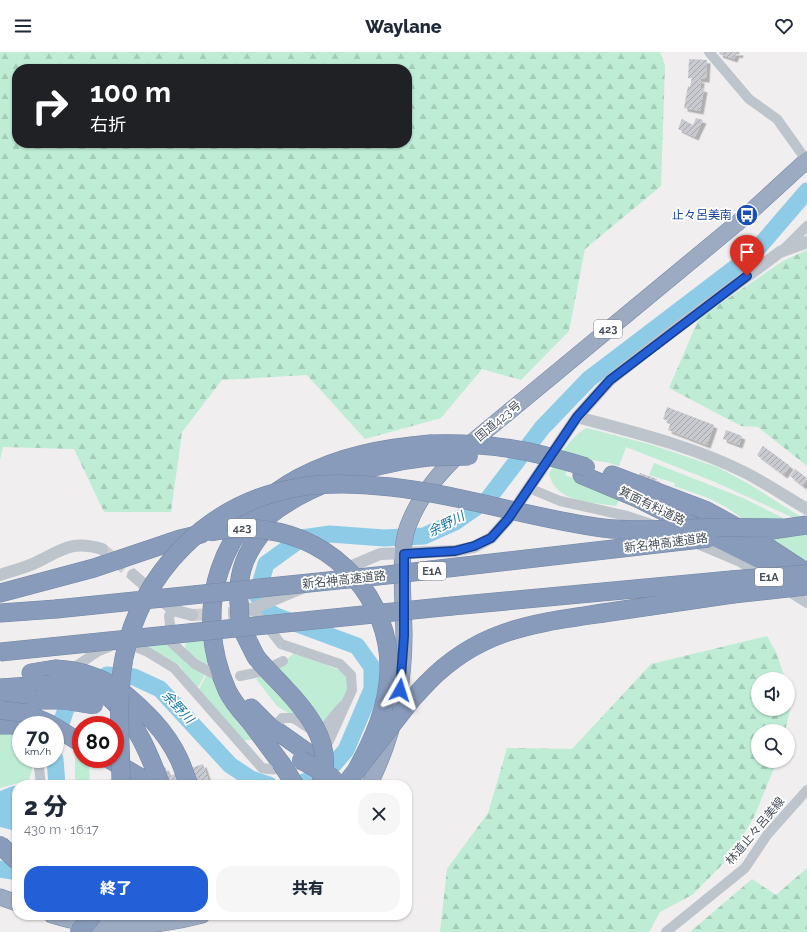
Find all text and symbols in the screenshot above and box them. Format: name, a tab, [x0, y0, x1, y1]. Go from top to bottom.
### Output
icon: menu	[12, 15, 34, 37]
icon: heart	[773, 15, 795, 37]
text: Waylane	[365, 16, 442, 37]
text: 100 m	[90, 76, 171, 109]
icon: right	[24, 80, 76, 132]
text: 右折	[90, 114, 126, 135]
bus stop icon: 止々呂美南	[734, 202, 760, 228]
place label: 止々呂美南	[672, 208, 732, 222]
pin	[730, 235, 764, 276]
icon: arrive	[736, 241, 758, 263]
road number: 423	[594, 320, 622, 338]
street label: 国道423号	[472, 398, 524, 444]
street label: 箕面有料道路	[617, 484, 687, 528]
water label: 余野川	[425, 508, 469, 540]
road number: 423	[228, 519, 256, 537]
street label: 新名神高速道路	[623, 531, 709, 555]
road number: E1A	[418, 562, 446, 580]
road number: E1A	[755, 568, 783, 586]
street label: 新名神高速道路	[301, 569, 387, 591]
position arrow	[379, 669, 421, 711]
map controls	[751, 672, 795, 768]
button: sound	[751, 672, 795, 716]
water label: 余野川	[159, 688, 198, 728]
speed limit sign: 80	[72, 716, 124, 768]
button: search	[751, 724, 795, 768]
text: 70	[26, 725, 50, 749]
text: km/h	[25, 746, 51, 757]
text: 2 分	[24, 792, 68, 821]
button: close	[358, 793, 400, 835]
street label: 林道止々呂美線	[723, 794, 787, 868]
text: 430 m · 16:17	[24, 822, 99, 837]
button: 終了	[24, 866, 208, 912]
button: 共有	[216, 866, 400, 912]

